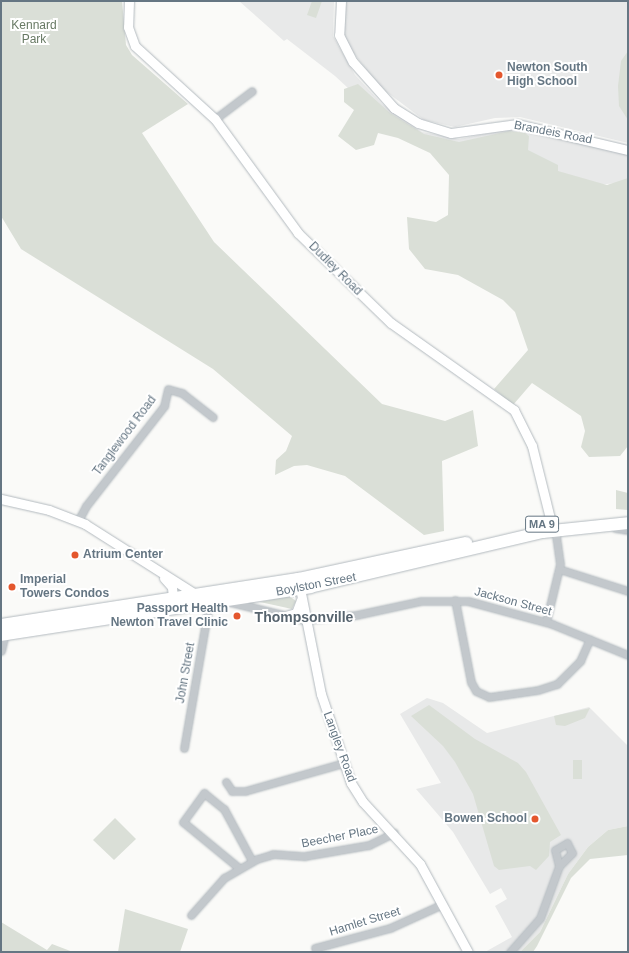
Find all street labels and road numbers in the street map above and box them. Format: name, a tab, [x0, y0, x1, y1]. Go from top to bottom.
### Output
street label: Brandeis Road	[513, 118, 593, 148]
street label: Dudley Road	[305, 239, 365, 299]
street label: Tanglewood Road	[90, 393, 160, 479]
road number: MA 9	[524, 515, 560, 533]
street label: Boylston Street	[275, 570, 357, 600]
street label: Jackson Street	[473, 585, 553, 619]
street label: John Street	[174, 642, 198, 704]
street label: Langley Road	[320, 710, 358, 784]
street label: Beecher Place	[300, 822, 380, 852]
street label: Hamlet Street	[328, 904, 402, 940]

